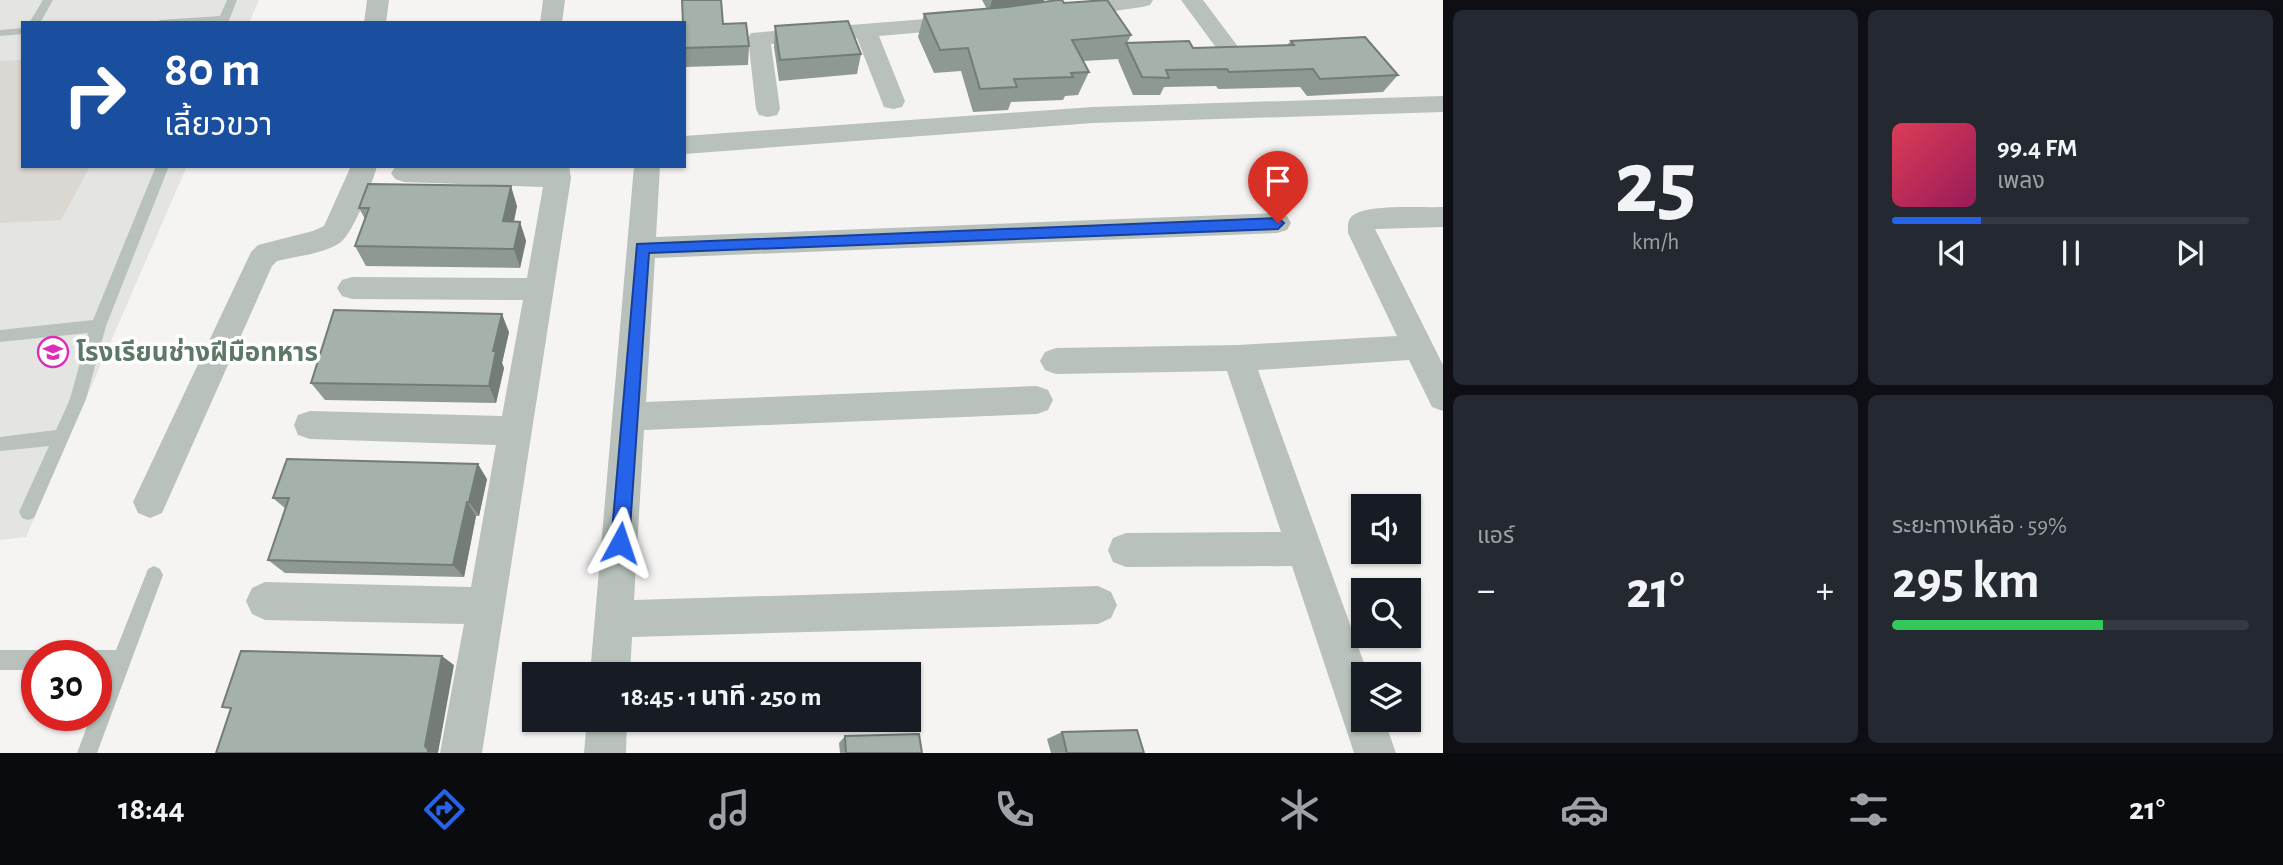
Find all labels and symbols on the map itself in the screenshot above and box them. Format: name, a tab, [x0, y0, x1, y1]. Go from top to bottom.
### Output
pin	[1248, 151, 1308, 223]
school or university icon: โรงเรียนช่างฝีมือทหาร	[36, 335, 70, 369]
place label: โรงเรียนช่างฝีมือทหาร	[76, 337, 318, 366]
position arrow	[583, 506, 657, 580]
speed limit sign: 30	[21, 640, 112, 731]

